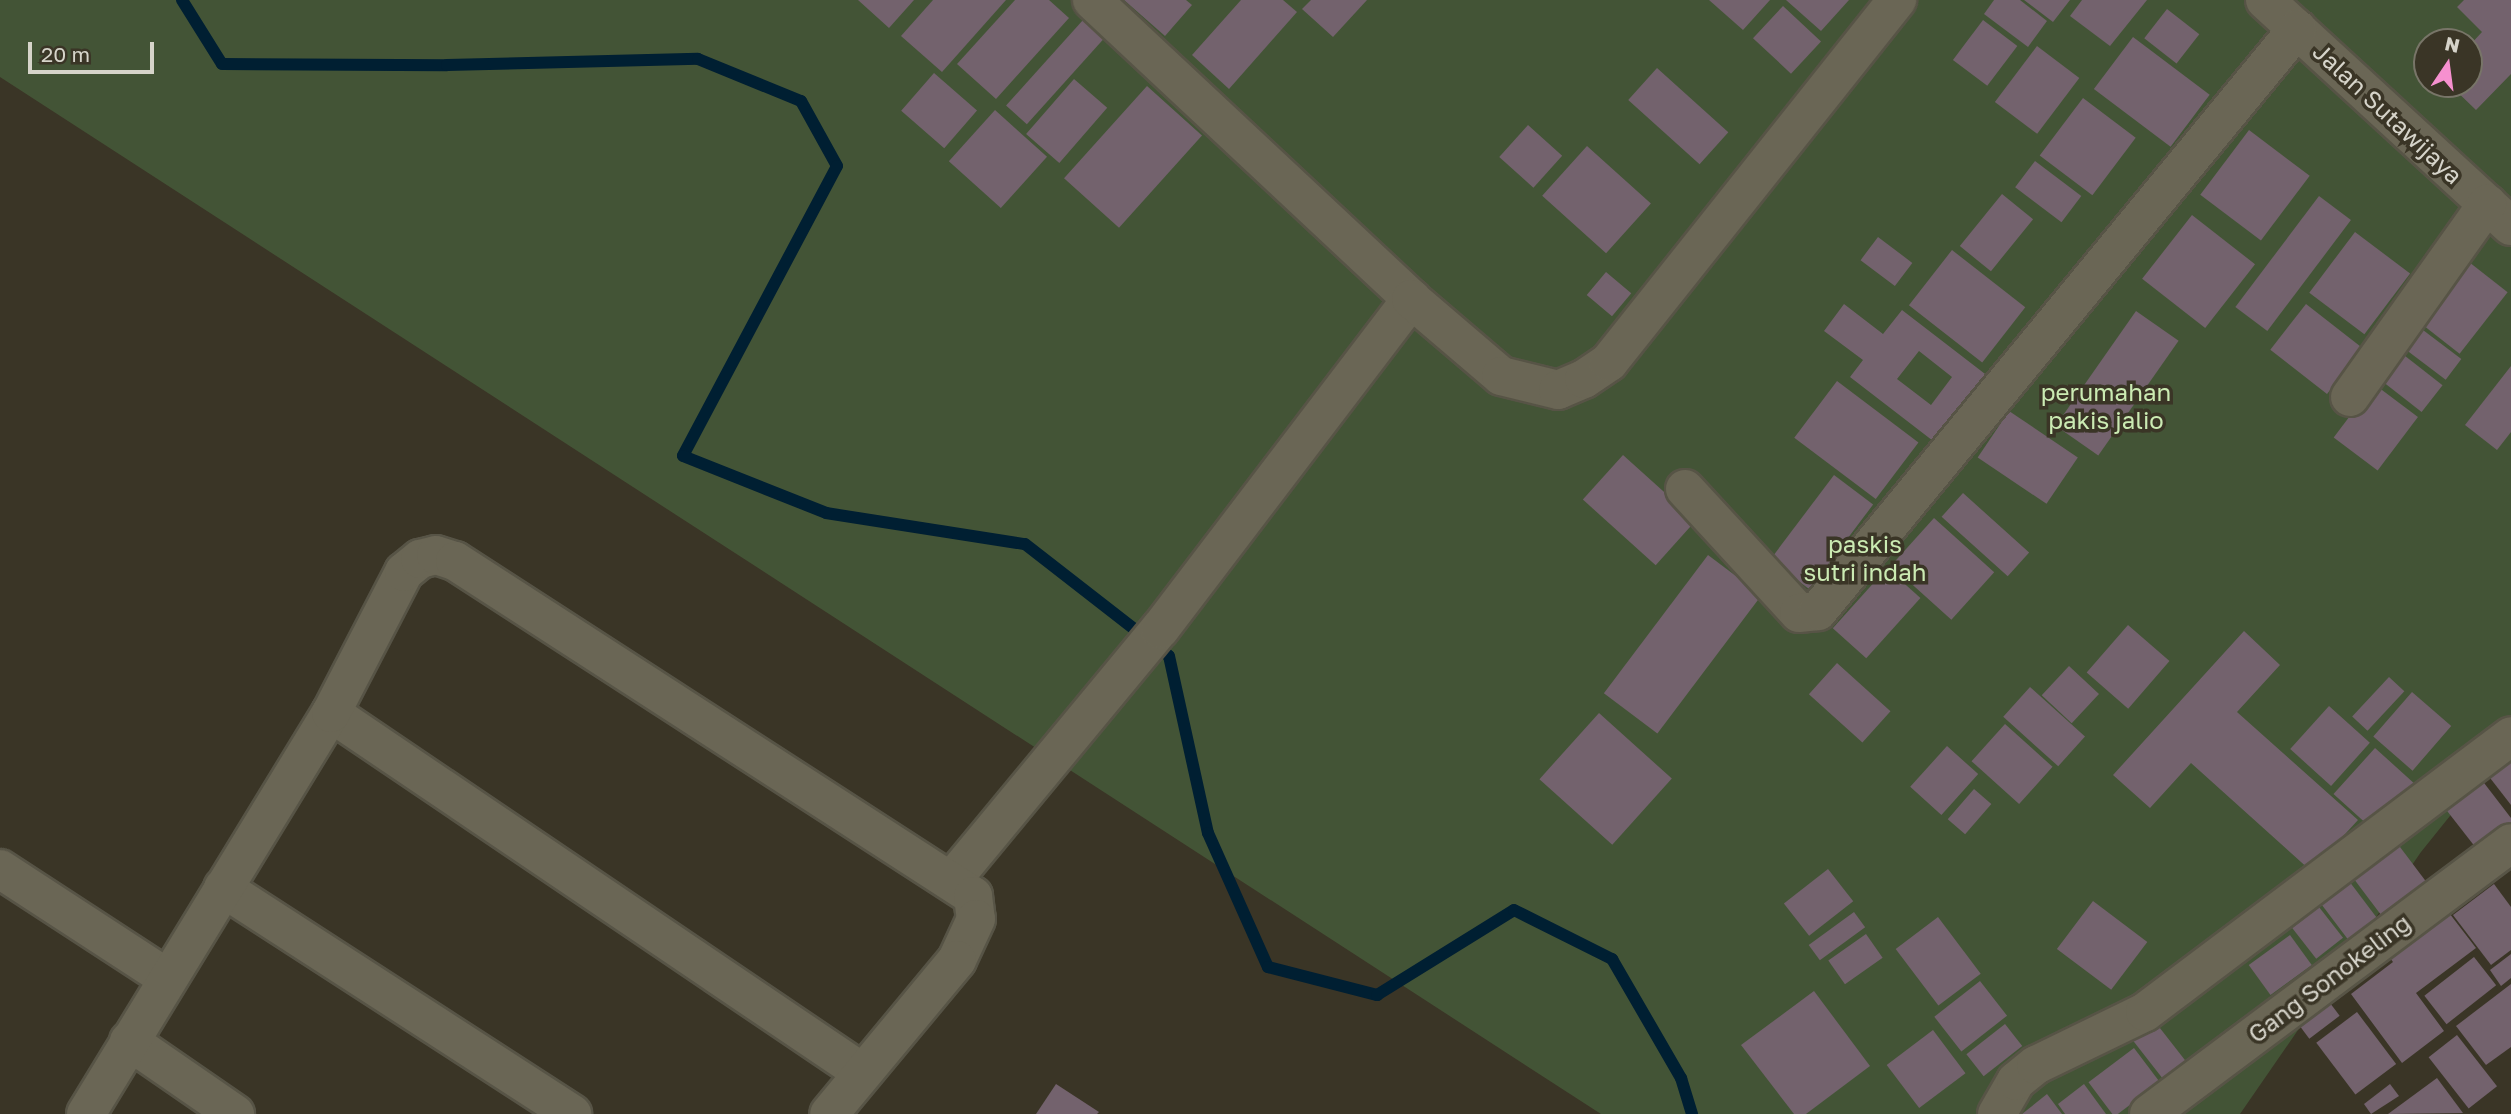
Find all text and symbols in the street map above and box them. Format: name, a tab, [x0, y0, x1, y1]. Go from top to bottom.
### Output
scale bar	[32, 28, 158, 72]
north arrow	[2413, 28, 2483, 98]
text: N	[2443, 31, 2462, 57]
street label: Jalan Sutawijaya	[2307, 37, 2469, 189]
text: 20 m	[41, 41, 90, 67]
park label: perumahan pakis jalio	[2041, 378, 2171, 434]
park label: paskis sutri indah	[1804, 530, 1926, 586]
street label: Gang Sonokeling	[2242, 908, 2416, 1048]

